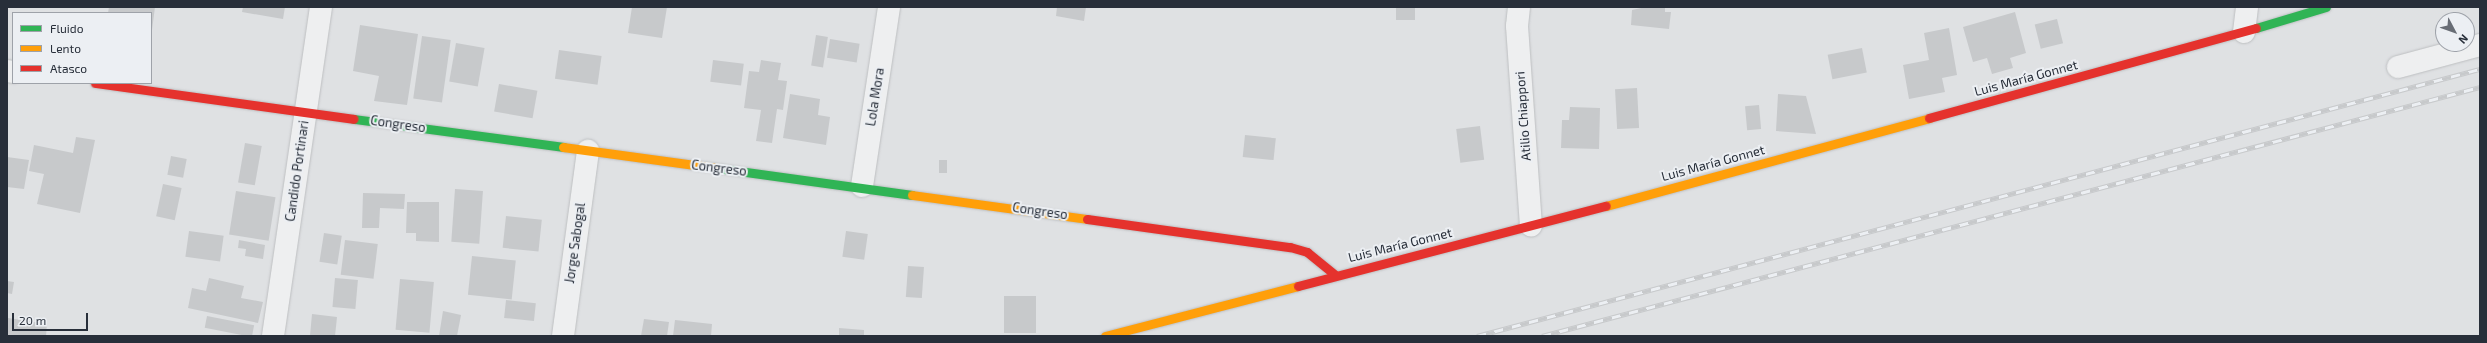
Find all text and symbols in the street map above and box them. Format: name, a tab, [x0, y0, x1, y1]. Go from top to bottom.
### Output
legend	[12, 12, 152, 84]
north arrow	[2435, 12, 2475, 52]
text: Fluido	[50, 21, 84, 35]
text: N	[2456, 32, 2471, 47]
text: Lento	[50, 41, 81, 55]
street label: Luis María Gonnet	[1973, 57, 2079, 99]
text: Atasco	[50, 61, 87, 75]
street label: Lola Mora	[863, 67, 887, 127]
street label: Atilio Chiappori	[1512, 71, 1534, 161]
street label: Congreso	[369, 112, 427, 136]
street label: Candido Portinari	[282, 119, 312, 223]
street label: Luis María Gonnet	[1660, 142, 1766, 184]
street label: Congreso	[690, 157, 748, 179]
street label: Congreso	[1011, 199, 1069, 223]
street label: Jorge Sabogal	[562, 202, 588, 284]
street label: Luis María Gonnet	[1346, 225, 1454, 265]
scale bar	[14, 305, 90, 331]
text: 20 m	[19, 313, 46, 327]

